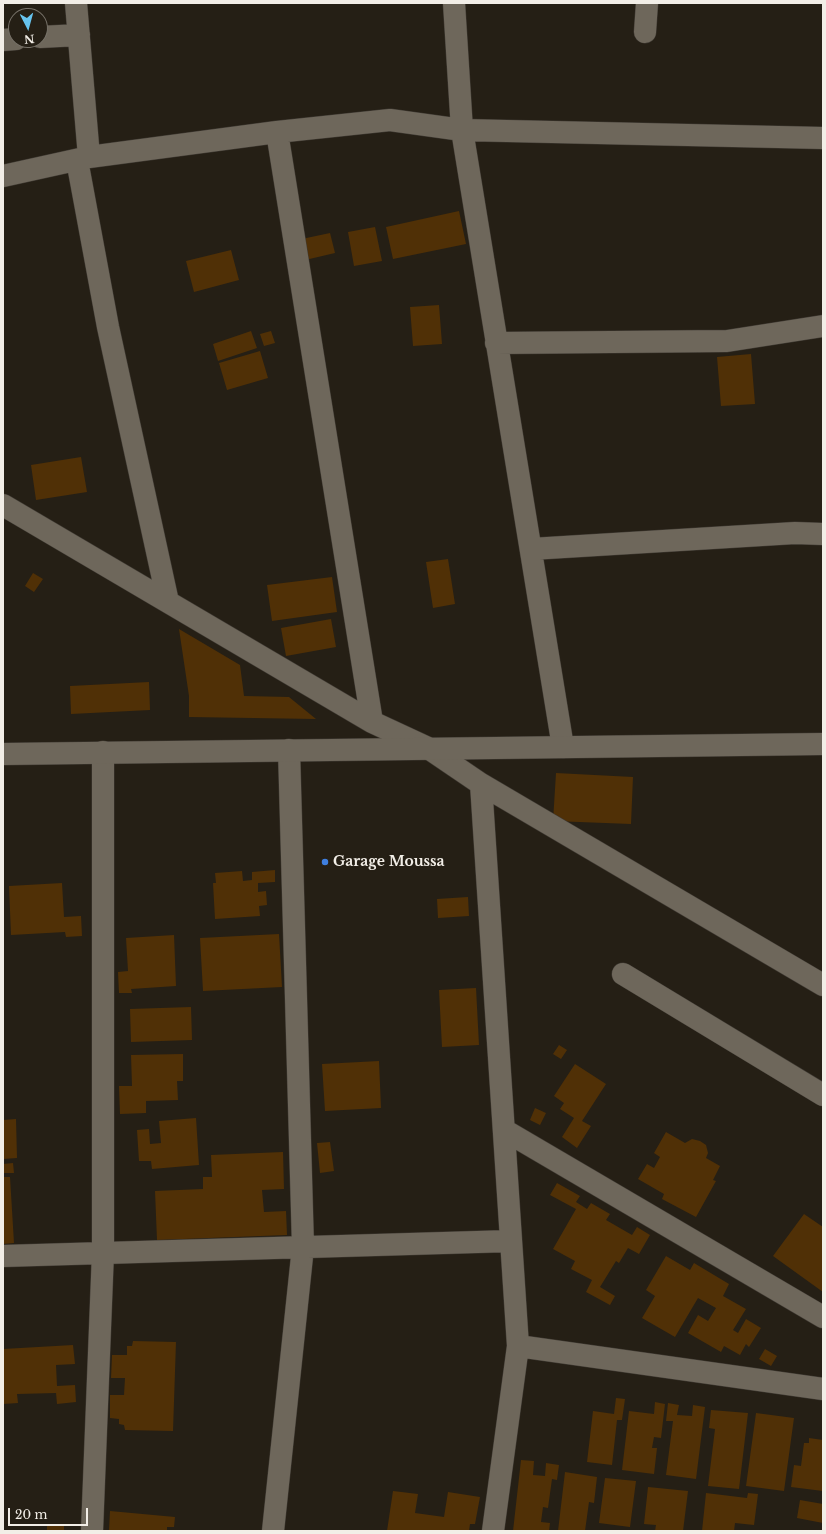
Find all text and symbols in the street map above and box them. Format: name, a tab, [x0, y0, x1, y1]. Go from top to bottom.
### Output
north arrow	[8, 8, 48, 48]
text: N	[23, 31, 35, 46]
place label: Garage Moussa	[333, 854, 445, 870]
marker: Garage Moussa	[320, 857, 330, 867]
scale bar	[10, 1500, 90, 1526]
text: 20 m	[15, 1507, 47, 1522]

